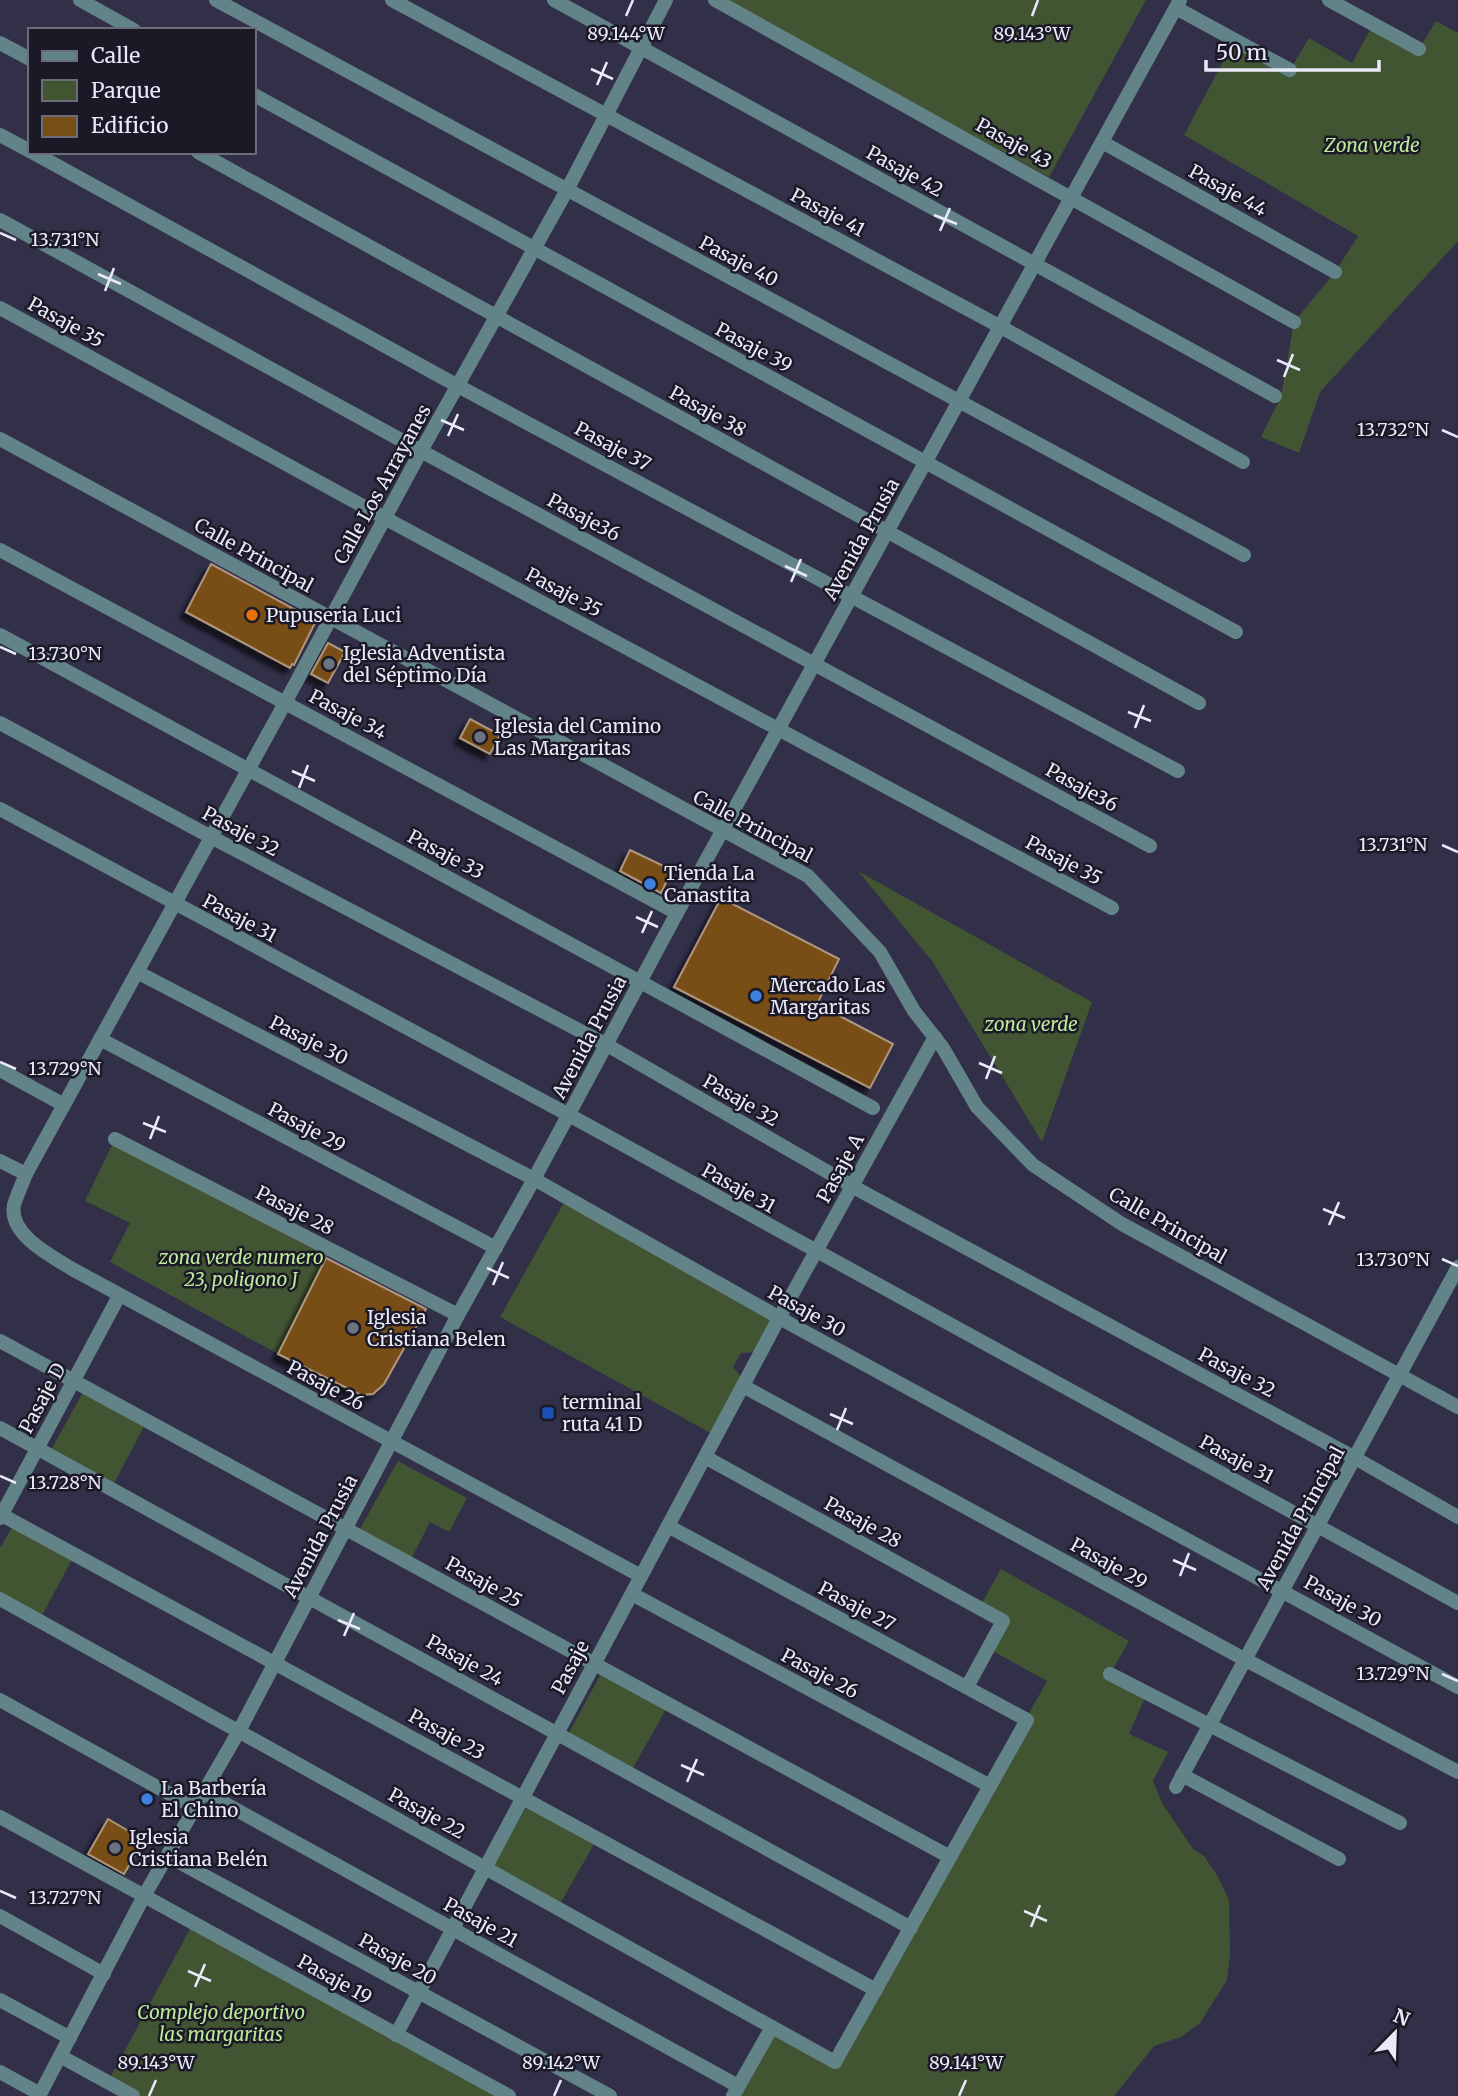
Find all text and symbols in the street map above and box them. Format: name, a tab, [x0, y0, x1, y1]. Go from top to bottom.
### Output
text: 89.144°W	[587, 22, 666, 45]
text: 89.143°W	[994, 22, 1071, 45]
legend	[28, 28, 256, 154]
scale bar	[1206, 28, 1379, 72]
text: 50 m	[1216, 39, 1267, 66]
text: Calle	[91, 42, 140, 69]
text: Parque	[91, 77, 161, 104]
text: Edificio	[91, 112, 168, 139]
street label: Pasaje 43	[972, 112, 1056, 174]
park label: Zona verde	[1323, 133, 1420, 157]
street label: Pasaje 42	[862, 140, 948, 202]
street label: Pasaje 44	[1185, 159, 1271, 221]
street label: Pasaje 41	[787, 182, 870, 242]
text: 13.731°N	[31, 228, 99, 251]
street label: Pasaje 40	[696, 230, 782, 292]
street label: Pasaje 35	[24, 291, 108, 353]
street label: Pasaje 39	[711, 317, 797, 377]
street label: Pasaje 38	[665, 380, 751, 442]
street label: Calle Los Arrayanes	[328, 400, 436, 568]
street label: Pasaje 37	[571, 416, 655, 476]
text: 13.732°N	[1357, 418, 1429, 441]
street label: Avenida Prusia	[817, 474, 904, 605]
street label: Pasaje36	[543, 488, 625, 546]
street label: Calle Principal	[190, 512, 318, 598]
street label: Pasaje 35	[522, 562, 606, 622]
place label: Pupuseria Luci	[266, 603, 401, 627]
marker: Pupuseria Luci	[244, 607, 260, 623]
place label: Iglesia Adventista del Séptimo Día	[343, 641, 505, 687]
text: 13.730°N	[28, 642, 102, 665]
marker: Iglesia Adventista del Séptimo Día	[321, 656, 337, 672]
street label: Pasaje 34	[305, 684, 391, 745]
place label: Iglesia del Camino Las Margaritas	[494, 714, 661, 760]
marker: Iglesia del Camino Las Margaritas	[472, 729, 488, 745]
street label: Pasaje36	[1042, 757, 1122, 817]
street label: Calle Principal	[689, 784, 817, 868]
street label: Pasaje 32	[198, 801, 284, 861]
street label: Pasaje 33	[404, 824, 488, 884]
street label: Pasaje 35	[1022, 830, 1106, 890]
text: 13.731°N	[1359, 833, 1427, 856]
place label: Tienda La Canastita	[664, 861, 755, 907]
marker: Tienda La Canastita	[642, 876, 658, 892]
street label: Pasaje 31	[199, 888, 282, 948]
street label: Avenida Prusia	[546, 971, 631, 1103]
place label: Mercado Las Margaritas	[770, 973, 886, 1019]
marker: Mercado Las Margaritas	[748, 988, 764, 1004]
street label: Pasaje 30	[266, 1010, 352, 1070]
park label: zona verde	[983, 1012, 1078, 1036]
text: 13.729°N	[29, 1057, 101, 1080]
street label: Pasaje 32	[699, 1069, 783, 1131]
street label: Pasaje 29	[264, 1097, 350, 1157]
street label: Pasaje A	[811, 1129, 869, 1207]
street label: Pasaje 31	[698, 1158, 780, 1218]
street label: Pasaje 28	[252, 1180, 338, 1240]
street label: Calle Principal	[1105, 1182, 1231, 1268]
park label: zona verde numero 23, poligono J	[158, 1245, 324, 1291]
text: 13.730°N	[1356, 1248, 1430, 1271]
street label: Pasaje 30	[764, 1280, 850, 1342]
place label: Iglesia Cristiana Belen	[367, 1305, 506, 1351]
marker: Iglesia Cristiana Belen	[345, 1320, 361, 1336]
street label: Pasaje 32	[1194, 1342, 1280, 1402]
street label: Pasaje 26	[283, 1355, 369, 1415]
street label: Pasaje D	[13, 1359, 71, 1437]
place label: terminal ruta 41 D	[562, 1390, 642, 1436]
marker: terminal ruta 41 D	[540, 1405, 556, 1421]
street label: Pasaje 31	[1196, 1429, 1279, 1489]
street label: Avenida Principal	[1250, 1442, 1350, 1595]
street label: Avenida Prusia	[277, 1470, 362, 1602]
text: 13.728°N	[29, 1471, 101, 1494]
street label: Pasaje 28	[820, 1491, 906, 1553]
street label: Pasaje 29	[1066, 1532, 1152, 1594]
street label: Pasaje 25	[442, 1551, 526, 1613]
street label: Pasaje 30	[1300, 1570, 1386, 1632]
street label: Pasaje 27	[814, 1576, 900, 1636]
street label: Pasaje 24	[422, 1629, 508, 1691]
street label: Pasaje	[546, 1636, 594, 1698]
street label: Pasaje 26	[777, 1643, 863, 1703]
text: 13.729°N	[1357, 1662, 1429, 1685]
street label: Pasaje 23	[405, 1703, 489, 1765]
place label: La Barbería El Chino	[161, 1776, 266, 1822]
street label: Pasaje 22	[384, 1782, 470, 1844]
marker: La Barbería El Chino	[139, 1791, 155, 1807]
place label: Iglesia Cristiana Belén	[129, 1825, 268, 1871]
marker: Iglesia Cristiana Belén	[107, 1840, 123, 1856]
text: 13.727°N	[29, 1886, 101, 1909]
street label: Pasaje 21	[440, 1892, 523, 1952]
street label: Pasaje 20	[355, 1928, 441, 1990]
street label: Pasaje 19	[294, 1949, 376, 2009]
north arrow	[1360, 1998, 1430, 2068]
park label: Complejo deportivo las margaritas	[137, 2000, 305, 2046]
text: N	[1390, 2003, 1413, 2031]
text: 89.143°W	[118, 2051, 195, 2074]
text: 89.142°W	[522, 2051, 601, 2074]
text: 89.141°W	[929, 2051, 1004, 2074]

